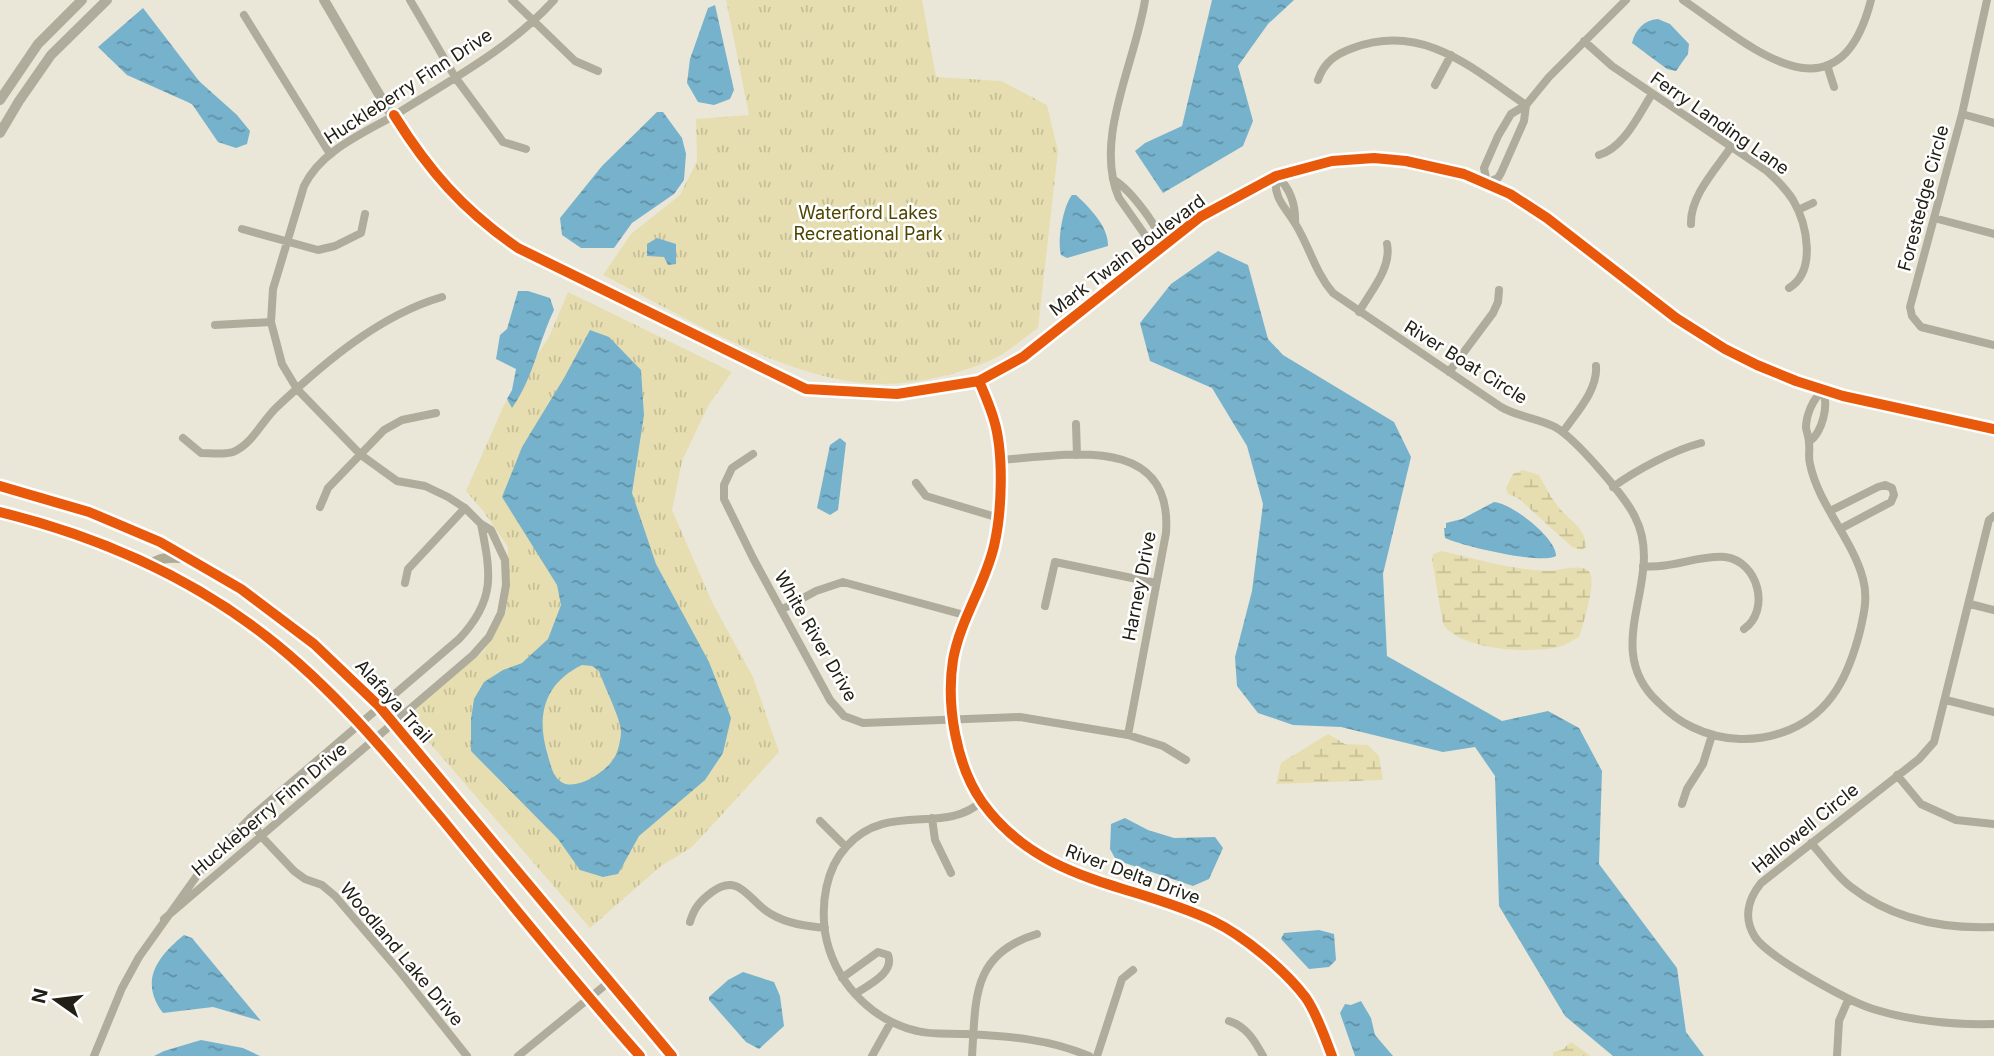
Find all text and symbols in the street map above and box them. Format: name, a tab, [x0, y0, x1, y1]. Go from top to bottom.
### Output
street label: Huckleberry Finn Drive	[320, 24, 496, 148]
street label: Ferry Landing Lane	[1647, 67, 1793, 179]
street label: Forestedge Circle	[1893, 123, 1953, 273]
street label: Mark Twain Boulevard	[1045, 190, 1209, 320]
park label: Waterford Lakes Recreational Park	[793, 202, 943, 244]
street label: River Boat Circle	[1401, 316, 1531, 408]
street label: Harney Drive	[1118, 529, 1160, 643]
street label: White River Drive	[770, 567, 862, 705]
street label: Alafaya Trail	[351, 655, 437, 747]
street label: Huckleberry Finn Drive	[187, 738, 351, 880]
street label: Hallowell Circle	[1748, 779, 1862, 877]
street label: River Delta Drive	[1063, 840, 1203, 908]
street label: Woodland Lake Drive	[336, 878, 468, 1030]
north arrow	[21, 965, 91, 1035]
text: N	[27, 986, 53, 1006]

